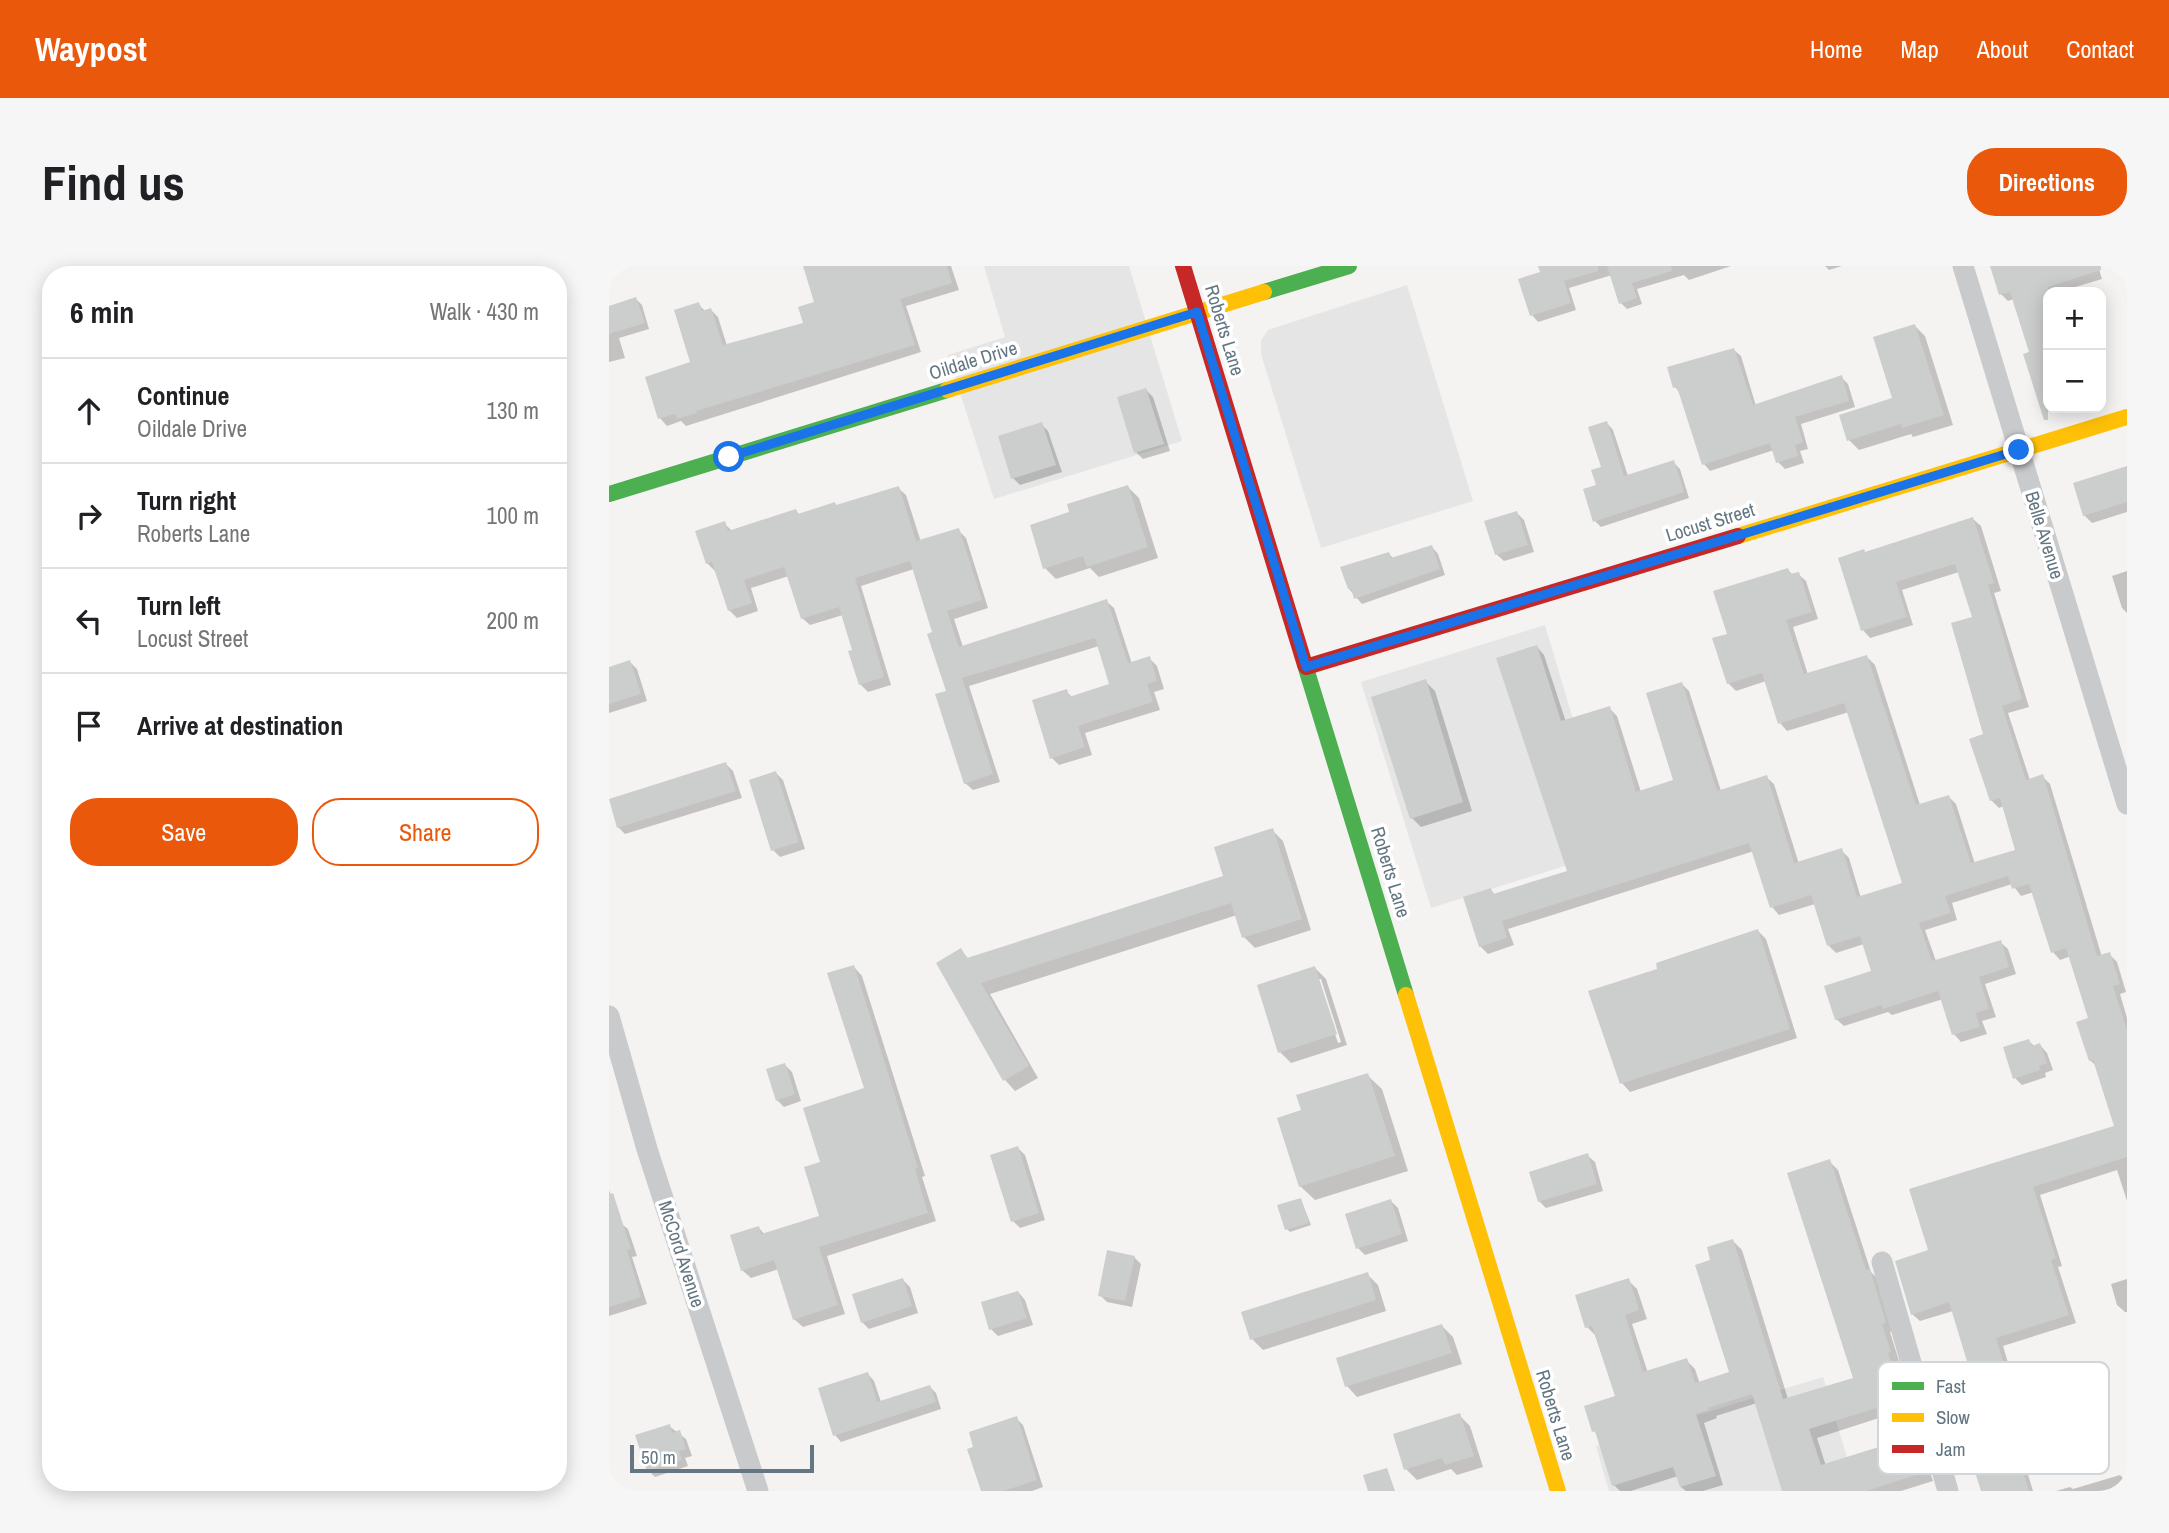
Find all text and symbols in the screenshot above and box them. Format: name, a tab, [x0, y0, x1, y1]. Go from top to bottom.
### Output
text: Waypost	[35, 27, 147, 71]
text: Home	[1810, 33, 1862, 65]
text: Map	[1900, 33, 1939, 65]
text: About	[1977, 33, 2028, 65]
text: Contact	[2066, 33, 2134, 65]
button: Directions	[1967, 148, 2127, 216]
text: Find us	[42, 149, 185, 215]
street label: Roberts Lane	[1199, 281, 1251, 379]
map controls	[2043, 287, 2106, 413]
button: +	[2043, 287, 2106, 350]
text: 6 min	[70, 292, 134, 332]
text: Walk · 430 m	[430, 296, 539, 327]
street label: Oildale Drive	[926, 334, 1020, 386]
button: −	[2043, 350, 2106, 413]
text: Continue	[137, 378, 229, 413]
icon: ahead	[70, 392, 108, 430]
text: 130 m	[487, 395, 539, 426]
text: Oildale Drive	[137, 413, 247, 444]
route end	[2003, 434, 2034, 465]
route start	[713, 441, 744, 472]
text: Turn right	[137, 483, 236, 518]
street label: Belle Avenue	[2019, 488, 2071, 582]
street label: Locust Street	[1662, 496, 1758, 548]
icon: right	[70, 497, 108, 535]
text: 100 m	[487, 500, 539, 531]
text: Roberts Lane	[137, 518, 250, 549]
text: Turn left	[137, 588, 221, 623]
icon: left	[70, 602, 108, 640]
text: 200 m	[487, 605, 539, 636]
text: Locust Street	[137, 623, 248, 654]
icon: arrive	[70, 707, 108, 745]
text: Arrive at destination	[137, 708, 343, 743]
button: Save	[70, 798, 298, 866]
button: Share	[312, 798, 539, 866]
street label: Roberts Lane	[1365, 823, 1417, 921]
street label: McCord Avenue	[653, 1197, 711, 1311]
legend	[1878, 1362, 2109, 1474]
street label: Roberts Lane	[1530, 1366, 1582, 1464]
text: Fast	[1936, 1373, 1966, 1399]
text: Slow	[1936, 1404, 1971, 1430]
text: Jam	[1936, 1436, 1965, 1462]
scale bar	[630, 1442, 814, 1474]
text: 50 m	[641, 1444, 676, 1470]

